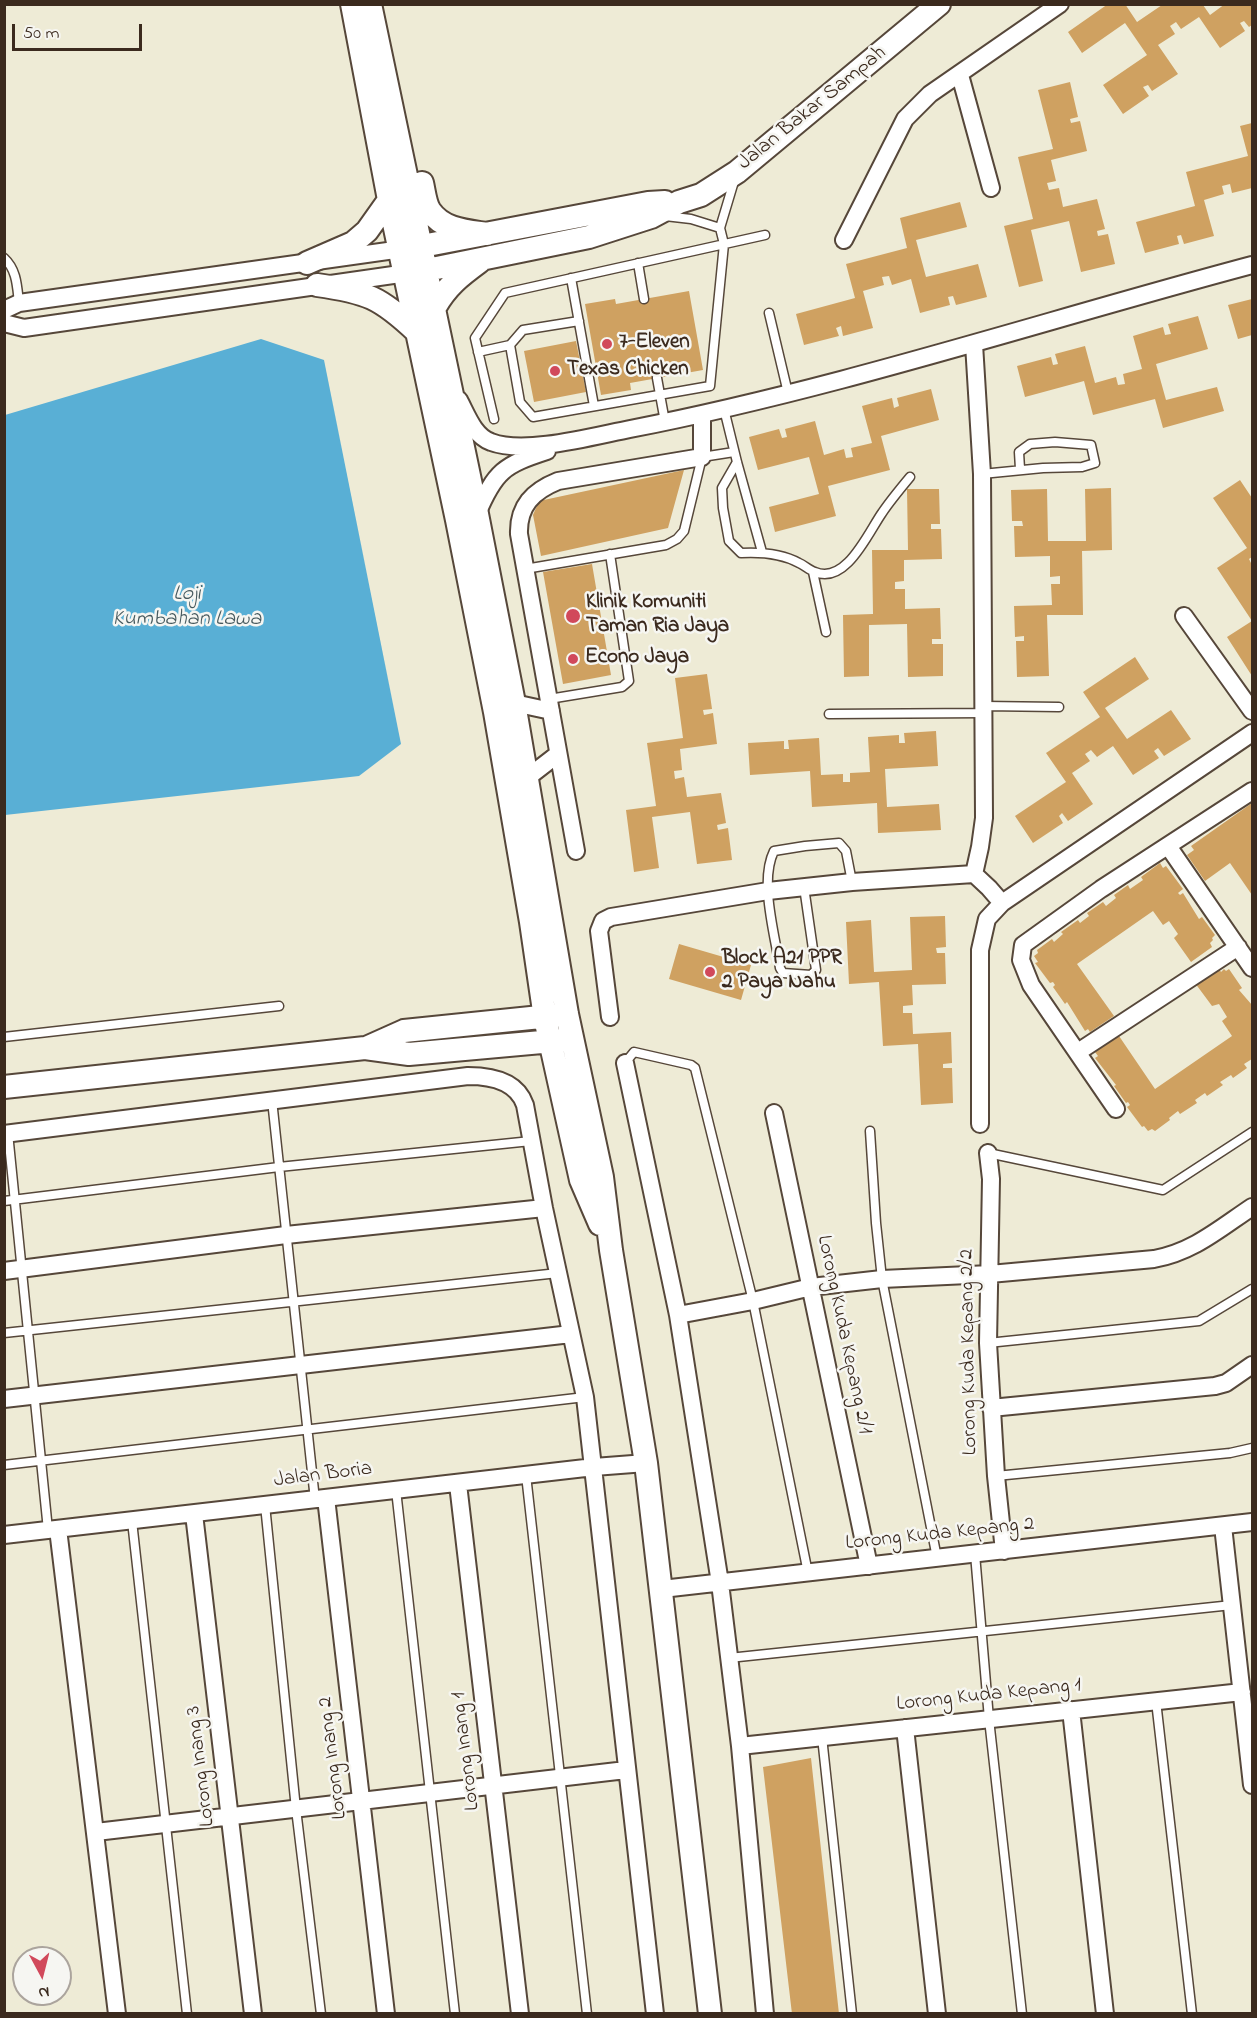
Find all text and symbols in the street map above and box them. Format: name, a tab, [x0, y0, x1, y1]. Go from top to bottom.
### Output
scale bar	[15, 12, 146, 50]
text: 50 m	[23, 21, 60, 47]
street label: Jalan Bakar Sampah	[734, 41, 892, 177]
place label: 7-Eleven	[619, 331, 690, 357]
marker: 7-Eleven	[600, 337, 614, 351]
place label: Texas Chicken	[567, 358, 689, 384]
marker: Texas Chicken	[548, 364, 562, 378]
water label: Loji Kumbahan Lawa	[113, 582, 261, 634]
place label: Klinik Komuniti Taman Ria Jaya	[586, 591, 729, 641]
marker: Klinik Komuniti Taman Ria Jaya	[564, 607, 582, 625]
place label: Econo Jaya	[585, 646, 689, 672]
marker: Econo Jaya	[566, 652, 580, 666]
place label: Block A21 PPR 2 Paya Nahu	[722, 947, 842, 997]
marker: Block A21 PPR 2 Paya Nahu	[703, 965, 717, 979]
street label: Lorong Kuda Kepang 2/1	[810, 1233, 876, 1437]
street label: Lorong Kuda Kepang 2/2	[956, 1249, 984, 1455]
street label: Jalan Boria	[272, 1457, 374, 1495]
street label: Lorong Kuda Kepang 2	[844, 1513, 1036, 1557]
street label: Lorong Kuda Kepang 1	[895, 1674, 1083, 1718]
street label: Lorong Inang 1	[447, 1690, 487, 1812]
street label: Lorong Inang 2	[314, 1695, 354, 1821]
street label: Lorong Inang 3	[182, 1704, 222, 1828]
north arrow	[12, 1946, 72, 2006]
text: N	[37, 1979, 51, 2004]

